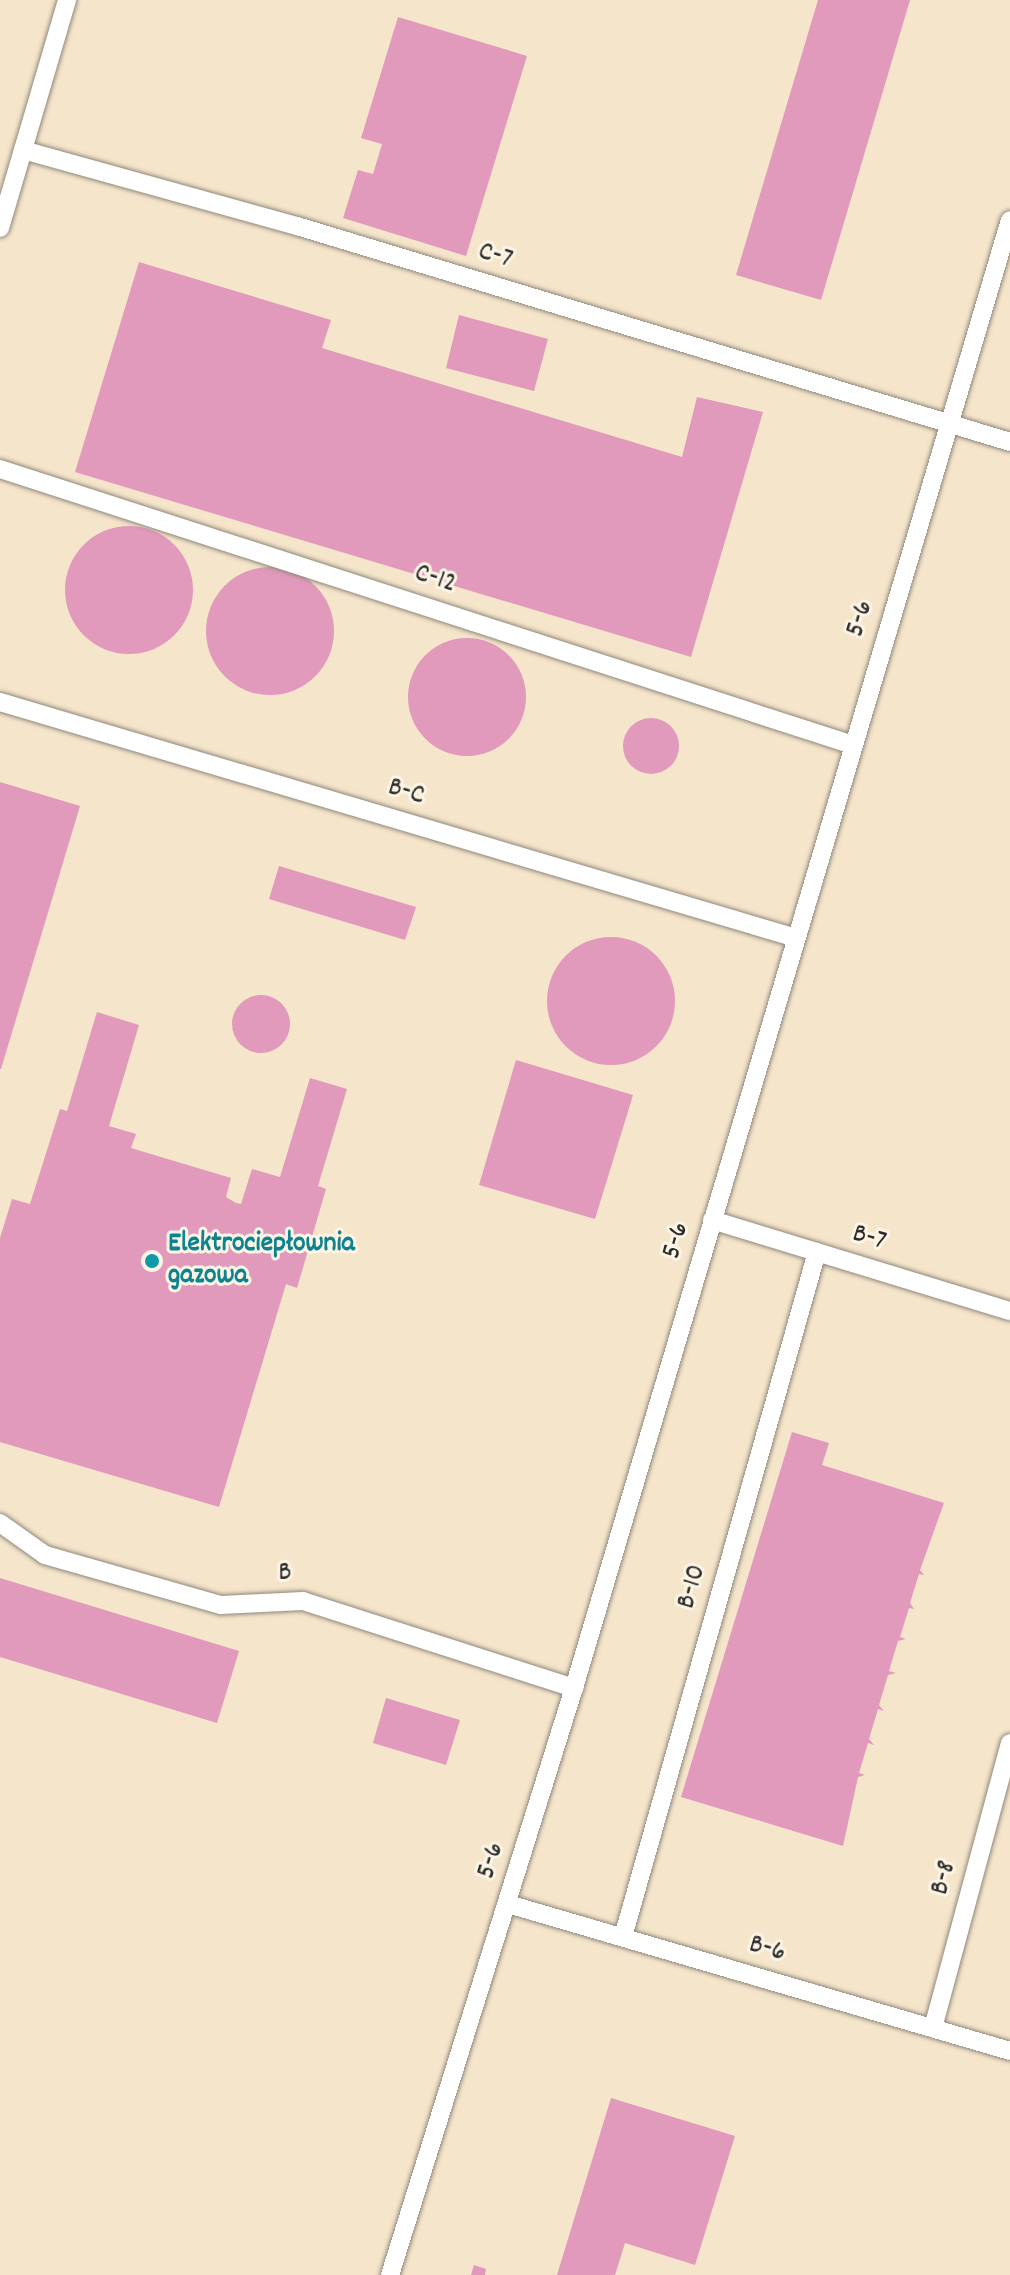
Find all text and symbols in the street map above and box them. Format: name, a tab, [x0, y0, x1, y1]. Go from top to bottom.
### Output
street label: C-7	[474, 236, 516, 278]
street label: C-12	[410, 558, 460, 602]
street label: 5-6	[840, 597, 882, 641]
street label: B-C	[384, 772, 428, 814]
street label: B-7	[848, 1218, 890, 1260]
street label: 5-6	[656, 1219, 698, 1263]
place label: Elektrociepłownia gazowa	[168, 1228, 355, 1294]
marker: Elektrociepłownia gazowa	[143, 1252, 161, 1270]
street label: B	[278, 1557, 292, 1591]
street label: B-10	[671, 1561, 715, 1613]
street label: 5-6	[471, 1839, 513, 1883]
street label: B-8	[924, 1857, 966, 1899]
street label: B-6	[745, 1929, 789, 1971]

